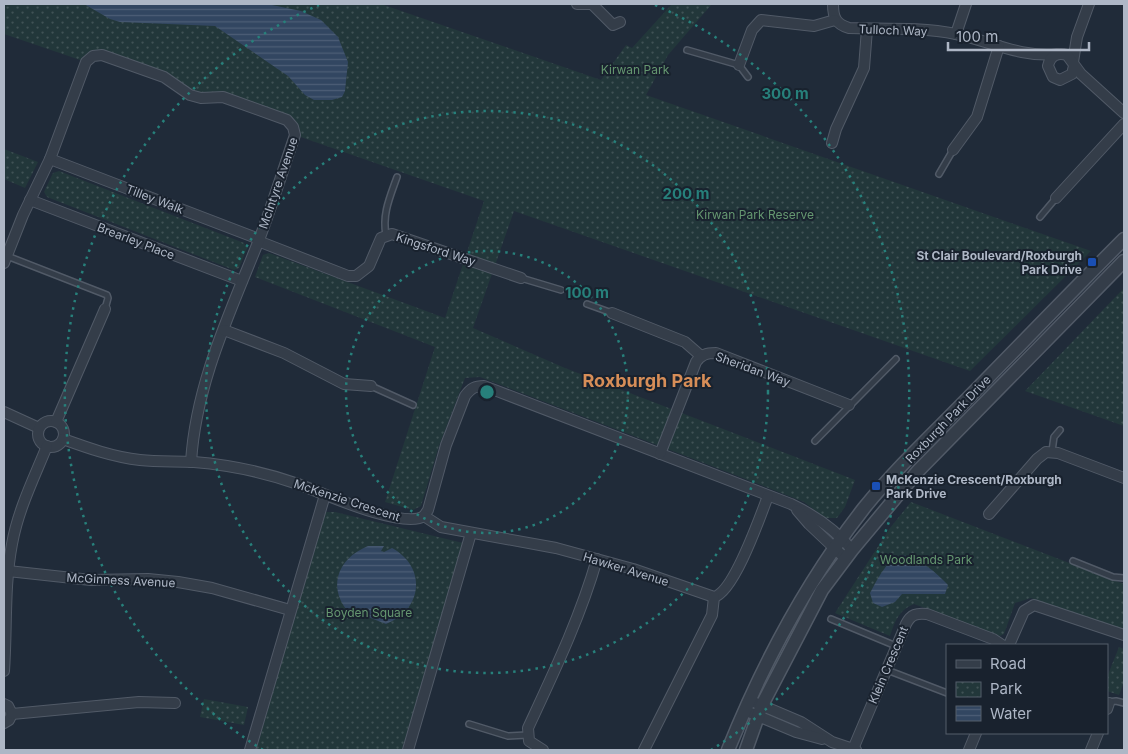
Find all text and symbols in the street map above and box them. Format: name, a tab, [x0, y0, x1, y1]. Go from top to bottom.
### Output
scale bar	[948, 20, 1089, 52]
street label: Tulloch Way	[858, 21, 928, 39]
text: 100 m	[956, 27, 998, 46]
park label: Kirwan Park	[601, 62, 670, 77]
text: 300 m	[761, 84, 809, 103]
street label: McIntyre Avenue	[255, 135, 301, 231]
street label: Tilley Walk	[124, 181, 186, 217]
text: 200 m	[663, 184, 709, 203]
park label: Kirwan Park Reserve	[696, 207, 814, 222]
street label: Brearley Place	[95, 219, 177, 263]
street label: Kingsford Way	[394, 229, 478, 269]
place label: St Clair Boulevard/Roxburgh Park Drive	[917, 248, 1082, 277]
marker: St Clair Boulevard/Roxburgh Park Drive	[1086, 256, 1098, 268]
text: 100 m	[565, 283, 609, 302]
street label: Sheridan Way	[714, 349, 793, 390]
district label: Roxburgh Park	[583, 370, 712, 391]
street label: Roxburgh Park Drive	[902, 372, 994, 466]
centre of rings	[478, 383, 496, 401]
place label: McKenzie Crescent/Roxburgh Park Drive	[886, 472, 1062, 501]
street label: McKenzie Crescent	[292, 476, 402, 524]
marker: McKenzie Crescent/Roxburgh Park Drive	[870, 480, 882, 492]
street label: Hawker Avenue	[581, 549, 671, 589]
park label: Woodlands Park	[880, 552, 973, 567]
street label: McGinness Avenue	[66, 570, 176, 590]
park label: Boyden Square	[326, 605, 412, 620]
street label: Klein Crescent	[865, 624, 911, 706]
legend	[946, 644, 1108, 734]
text: Road	[990, 654, 1026, 673]
text: Park	[990, 679, 1023, 698]
text: Water	[990, 704, 1032, 723]

